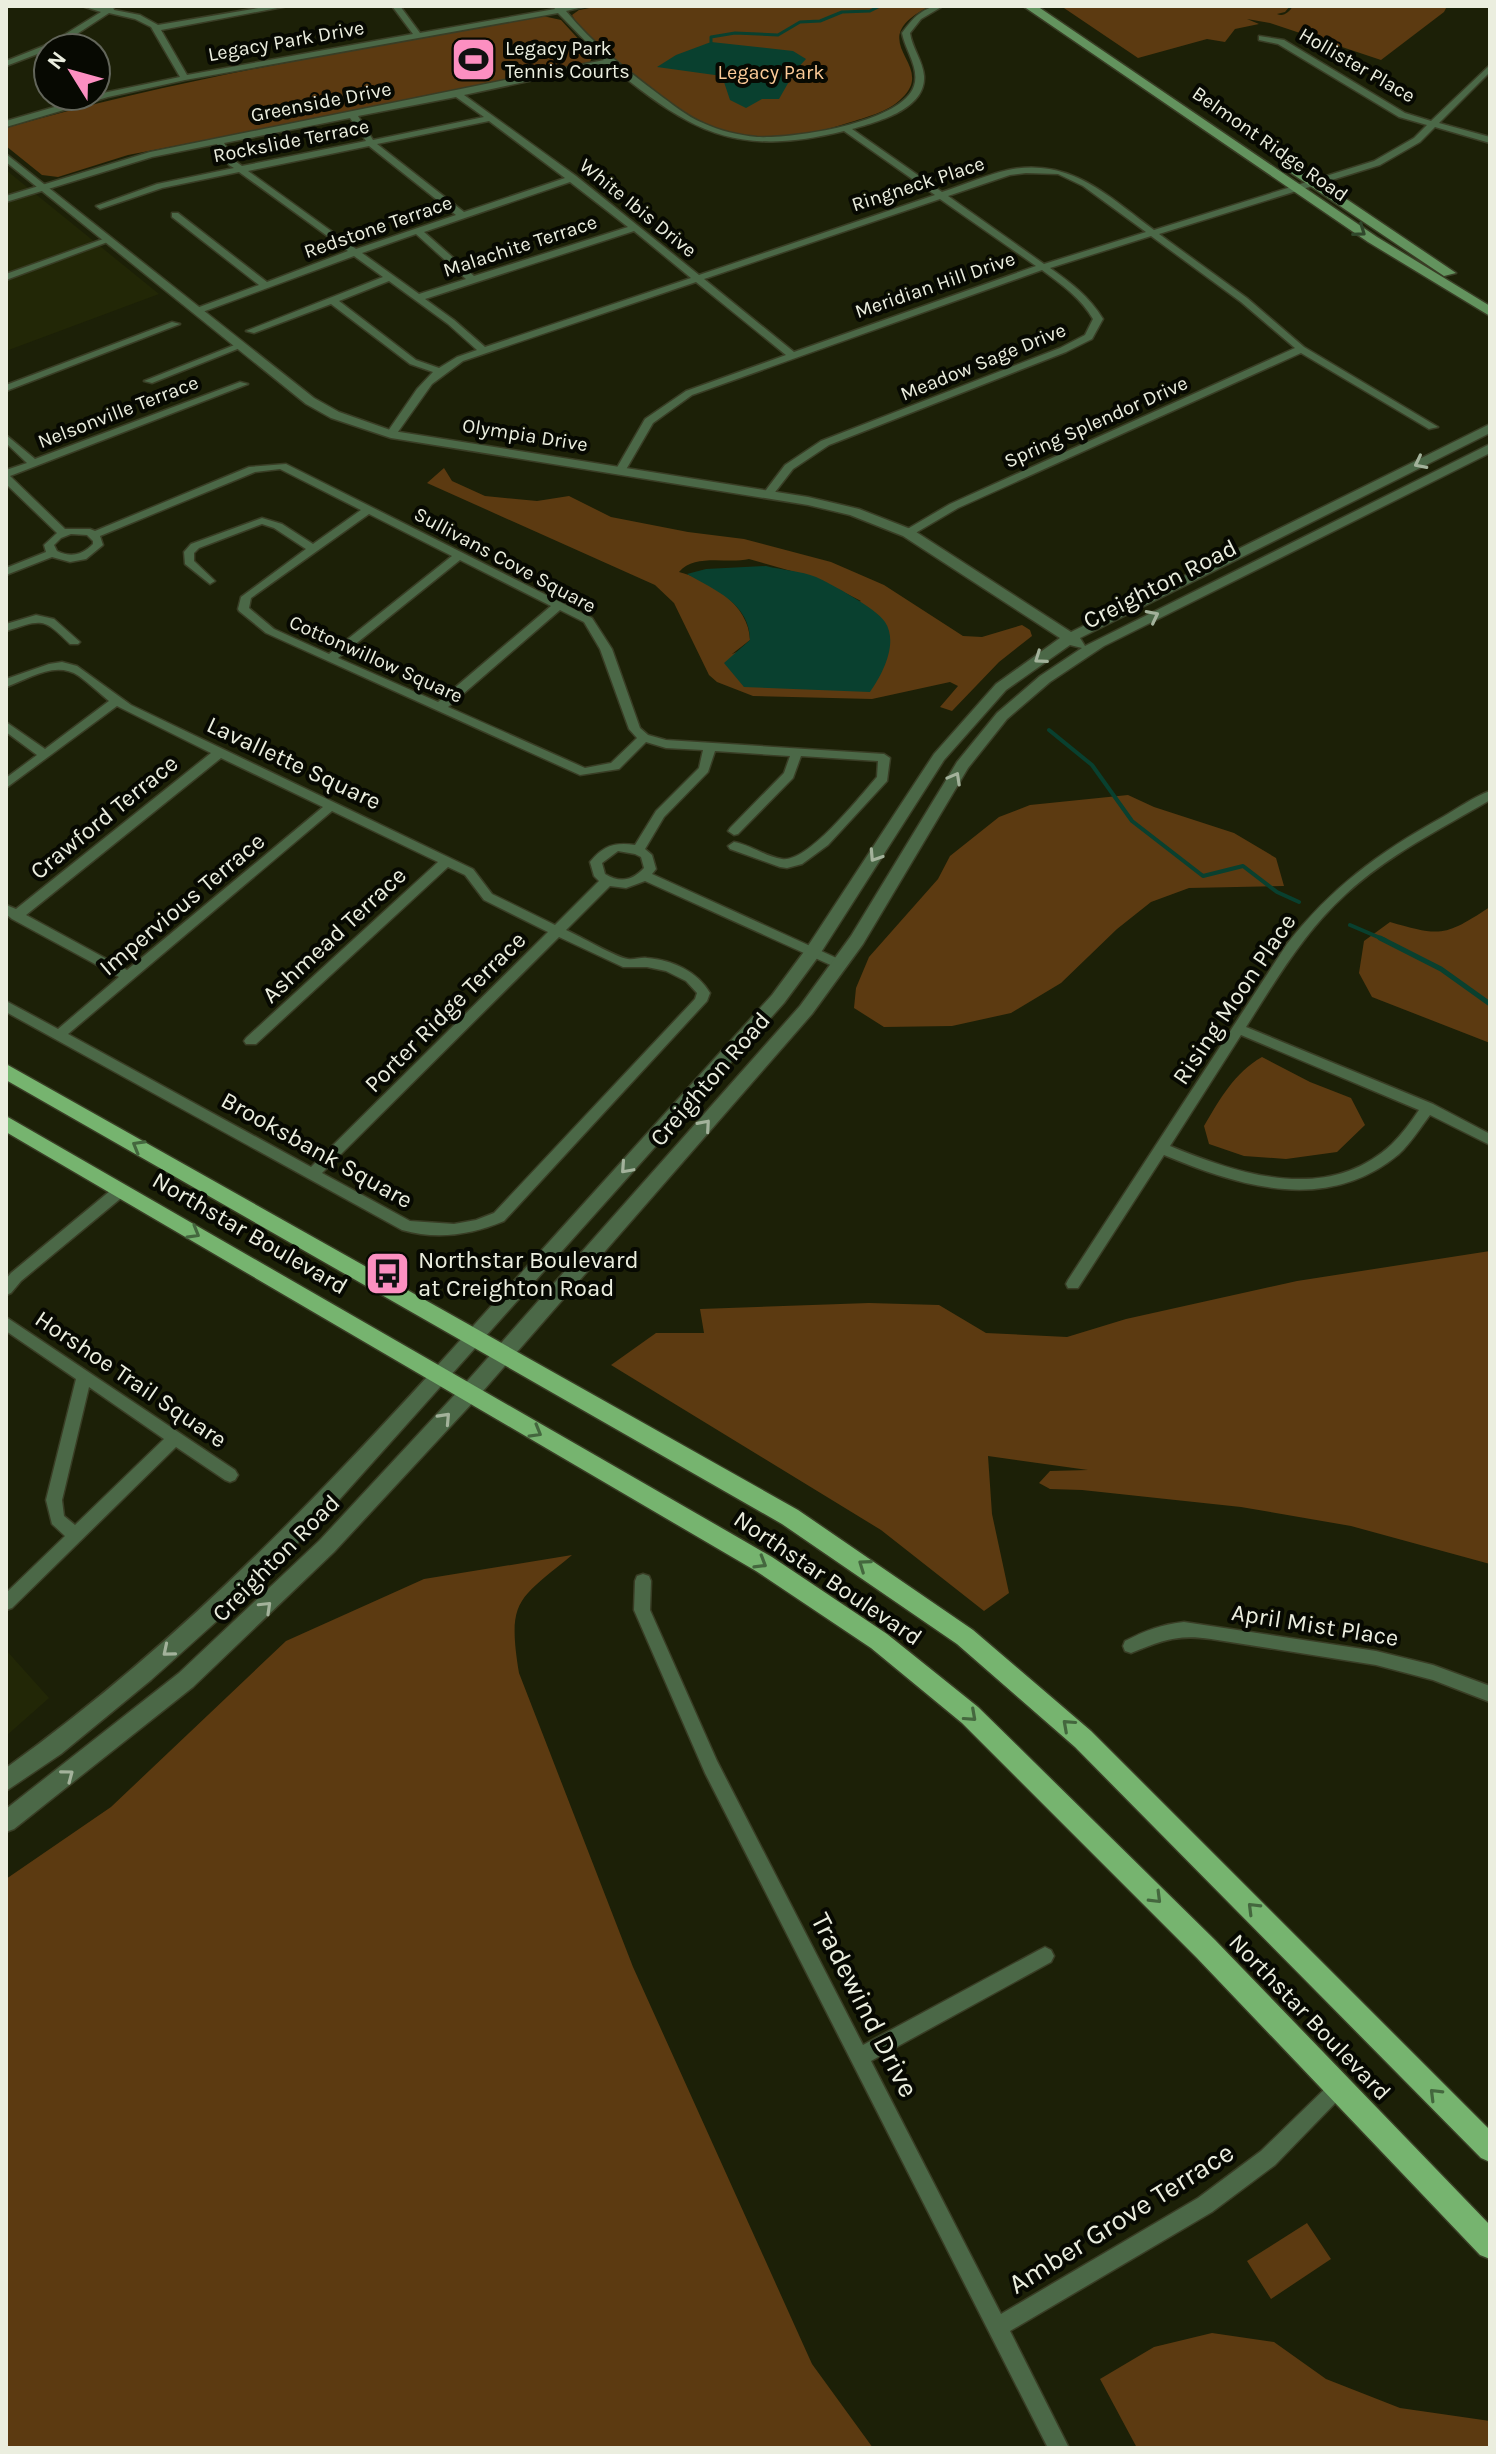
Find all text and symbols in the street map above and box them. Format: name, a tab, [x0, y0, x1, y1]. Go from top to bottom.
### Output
street label: Legacy Park Drive	[206, 16, 366, 66]
street label: Hollister Place	[1295, 23, 1419, 107]
north arrow	[32, 32, 112, 112]
sports icon: Legacy Park Tennis Courts	[450, 35, 498, 83]
place label: Legacy Park Tennis Courts	[505, 37, 630, 83]
text: N	[42, 46, 72, 75]
park label: Legacy Park	[718, 61, 824, 84]
street label: Greenside Drive	[249, 77, 393, 127]
street label: Belmont Ridge Road	[1188, 82, 1352, 206]
street label: Rockslide Terrace	[211, 115, 371, 167]
street label: Ringneck Place	[849, 152, 987, 216]
street label: White Ibis Drive	[575, 154, 701, 262]
street label: Redstone Terrace	[301, 191, 455, 263]
street label: Malachite Terrace	[440, 210, 600, 282]
one-way arrow	[1351, 221, 1365, 236]
street label: Meridian Hill Drive	[852, 247, 1018, 323]
street label: Meadow Sage Drive	[897, 318, 1069, 406]
street label: Nelsonville Terrace	[34, 371, 202, 453]
street label: Spring Splendor Drive	[1001, 371, 1191, 473]
street label: Olympia Drive	[461, 414, 589, 456]
one-way arrow	[1414, 453, 1429, 469]
street label: Sullivans Cove Square	[410, 502, 600, 618]
street label: Creighton Road	[1079, 533, 1241, 635]
street label: Cottonwillow Square	[286, 610, 466, 708]
one-way arrow	[1144, 611, 1159, 626]
one-way arrow	[1034, 648, 1048, 663]
street label: Lavallette Square	[203, 710, 385, 816]
street label: Crawford Terrace	[25, 749, 183, 885]
one-way arrow	[945, 773, 961, 787]
street label: Impervious Terrace	[94, 827, 270, 981]
one-way arrow	[870, 848, 885, 862]
street label: Ashmead Terrace	[256, 861, 412, 1009]
street label: Rising Moon Place	[1166, 908, 1302, 1090]
street label: Porter Ridge Terrace	[359, 926, 531, 1098]
street label: Creighton Road	[644, 1006, 776, 1152]
street label: Brooksbank Square	[216, 1086, 418, 1214]
one-way arrow	[696, 1119, 710, 1134]
one-way arrow	[133, 1140, 147, 1156]
one-way arrow	[622, 1159, 636, 1174]
street label: Northstar Boulevard	[147, 1166, 353, 1300]
one-way arrow	[185, 1223, 200, 1239]
place label: Northstar Boulevard at Creighton Road	[418, 1246, 639, 1302]
bus stop icon: Northstar Boulevard at Creighton Road	[363, 1250, 411, 1298]
street label: Horshoe Trail Square	[30, 1304, 232, 1454]
one-way arrow	[435, 1413, 449, 1428]
one-way arrow	[528, 1422, 542, 1438]
street label: Creighton Road	[207, 1489, 345, 1627]
street label: Northstar Boulevard	[729, 1505, 927, 1651]
one-way arrow	[752, 1553, 767, 1569]
one-way arrow	[858, 1560, 872, 1575]
street label: April Mist Place	[1229, 1598, 1401, 1652]
one-way arrow	[257, 1602, 271, 1616]
one-way arrow	[163, 1641, 178, 1656]
one-way arrow	[961, 1706, 976, 1721]
one-way arrow	[1063, 1721, 1078, 1735]
one-way arrow	[59, 1771, 74, 1785]
one-way arrow	[1147, 1889, 1161, 1904]
one-way arrow	[1248, 1903, 1262, 1917]
street label: Tradewind Drive	[804, 1907, 926, 2103]
street label: Northstar Boulevard	[1223, 1928, 1397, 2106]
one-way arrow	[1430, 2089, 1445, 2103]
street label: Amber Grove Terrace	[1002, 2135, 1240, 2301]

